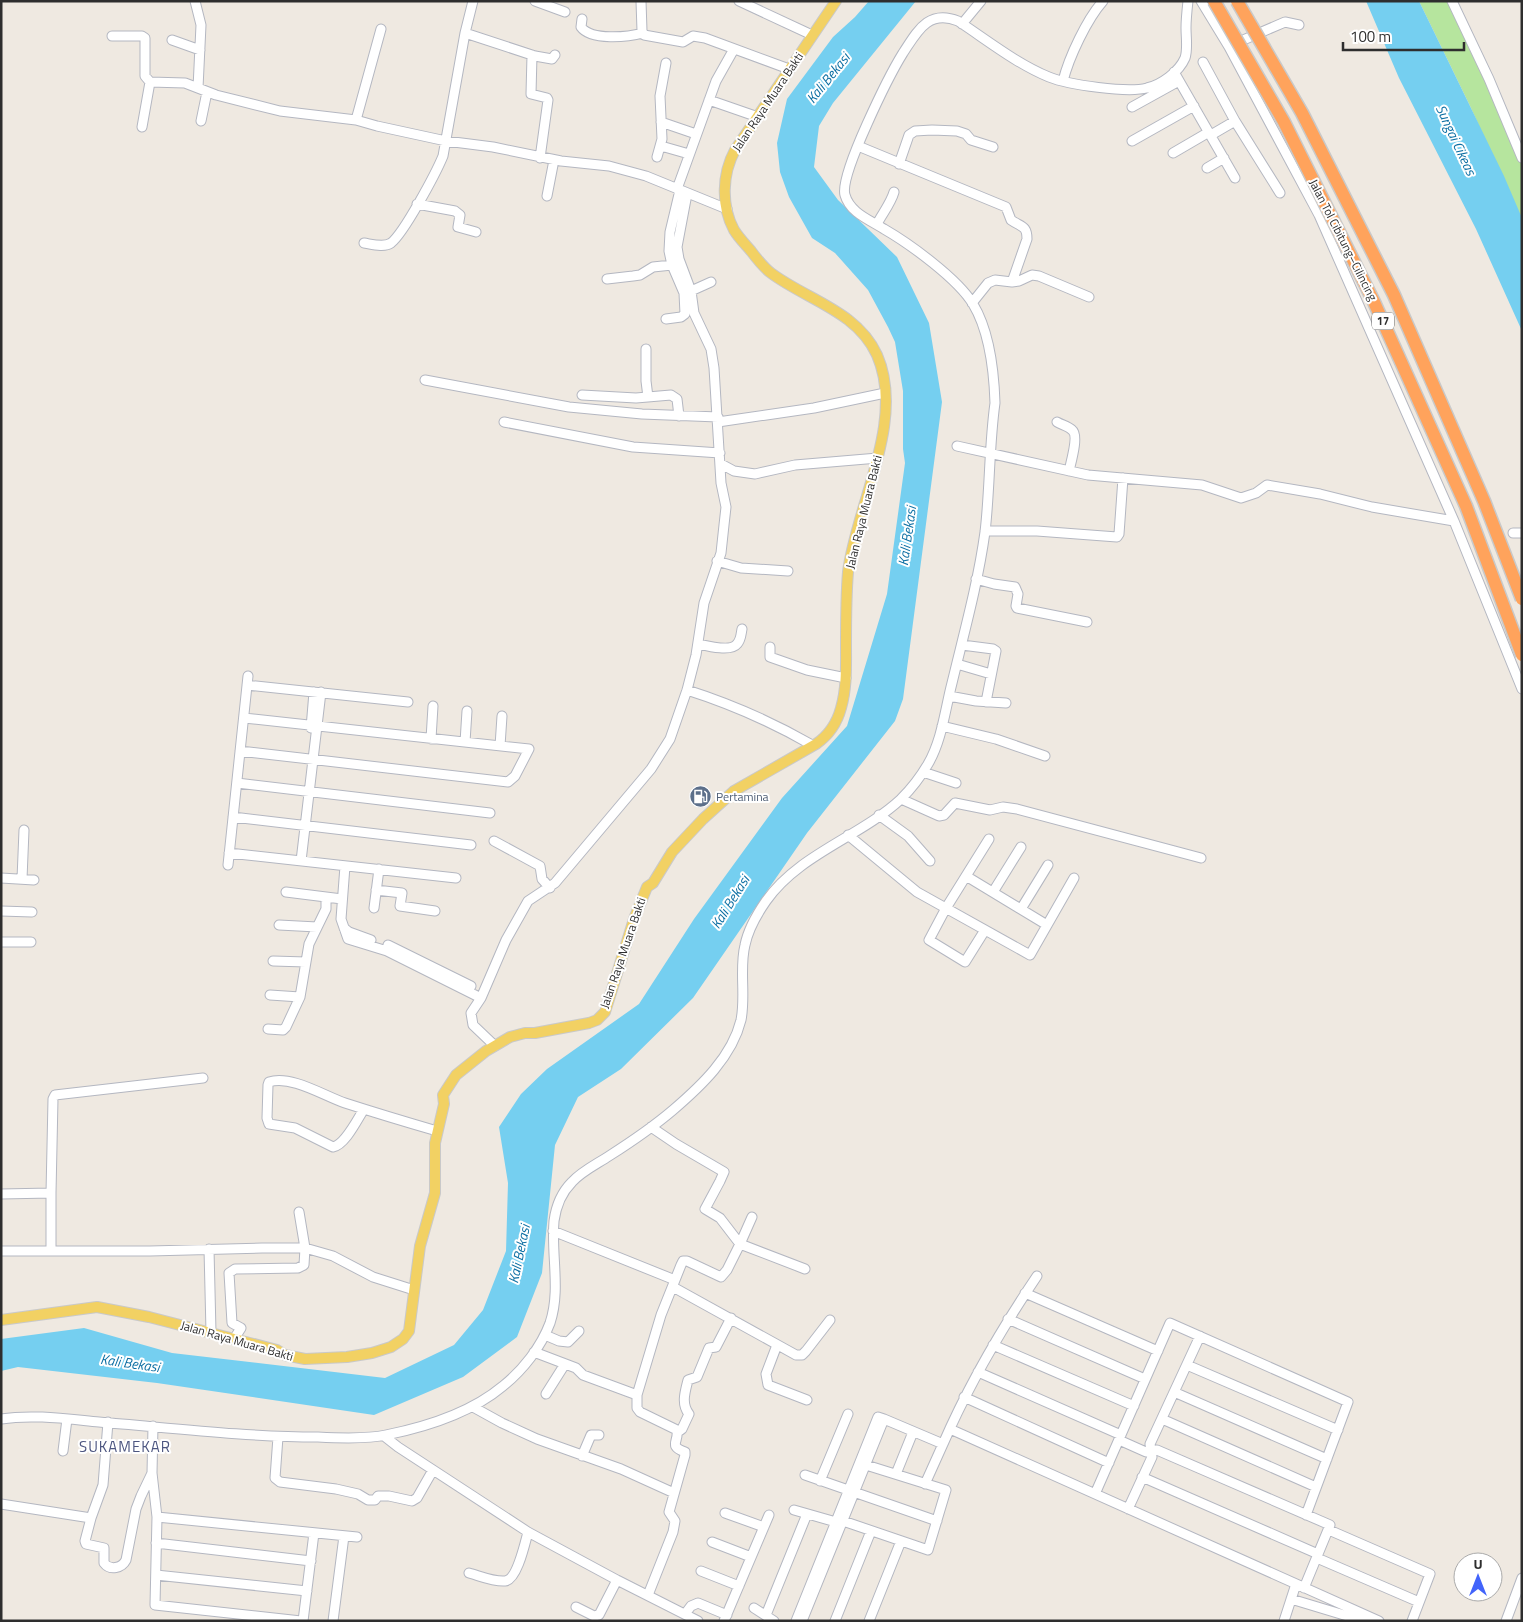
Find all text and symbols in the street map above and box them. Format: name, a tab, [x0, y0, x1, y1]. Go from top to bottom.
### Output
scale bar	[1343, 20, 1464, 52]
text: 100 m	[1350, 25, 1391, 48]
water label: Kali Bekasi	[801, 46, 856, 107]
street label: Jalan Raya Muara Bakti	[727, 48, 808, 155]
water label: Sungai Cikeas	[1431, 101, 1482, 180]
street label: Jalan Tol Cibitung–Cilincing	[1304, 176, 1382, 304]
road number: 17	[1372, 312, 1394, 330]
street label: Jalan Raya Muara Bakti	[840, 453, 887, 571]
water label: Kali Bekasi	[892, 503, 921, 567]
fuel station icon: Pertamina	[688, 785, 712, 809]
place label: Pertamina	[716, 787, 769, 806]
water label: Kali Bekasi	[705, 869, 755, 933]
street label: Jalan Raya Muara Bakti	[595, 895, 650, 1011]
water label: Kali Bekasi	[502, 1221, 535, 1285]
street label: Jalan Raya Muara Bakti	[179, 1315, 296, 1366]
water label: Kali Bekasi	[99, 1348, 163, 1377]
district label: SUKAMEKAR	[79, 1435, 171, 1458]
north arrow	[1453, 1552, 1503, 1602]
text: U	[1473, 1553, 1483, 1574]

